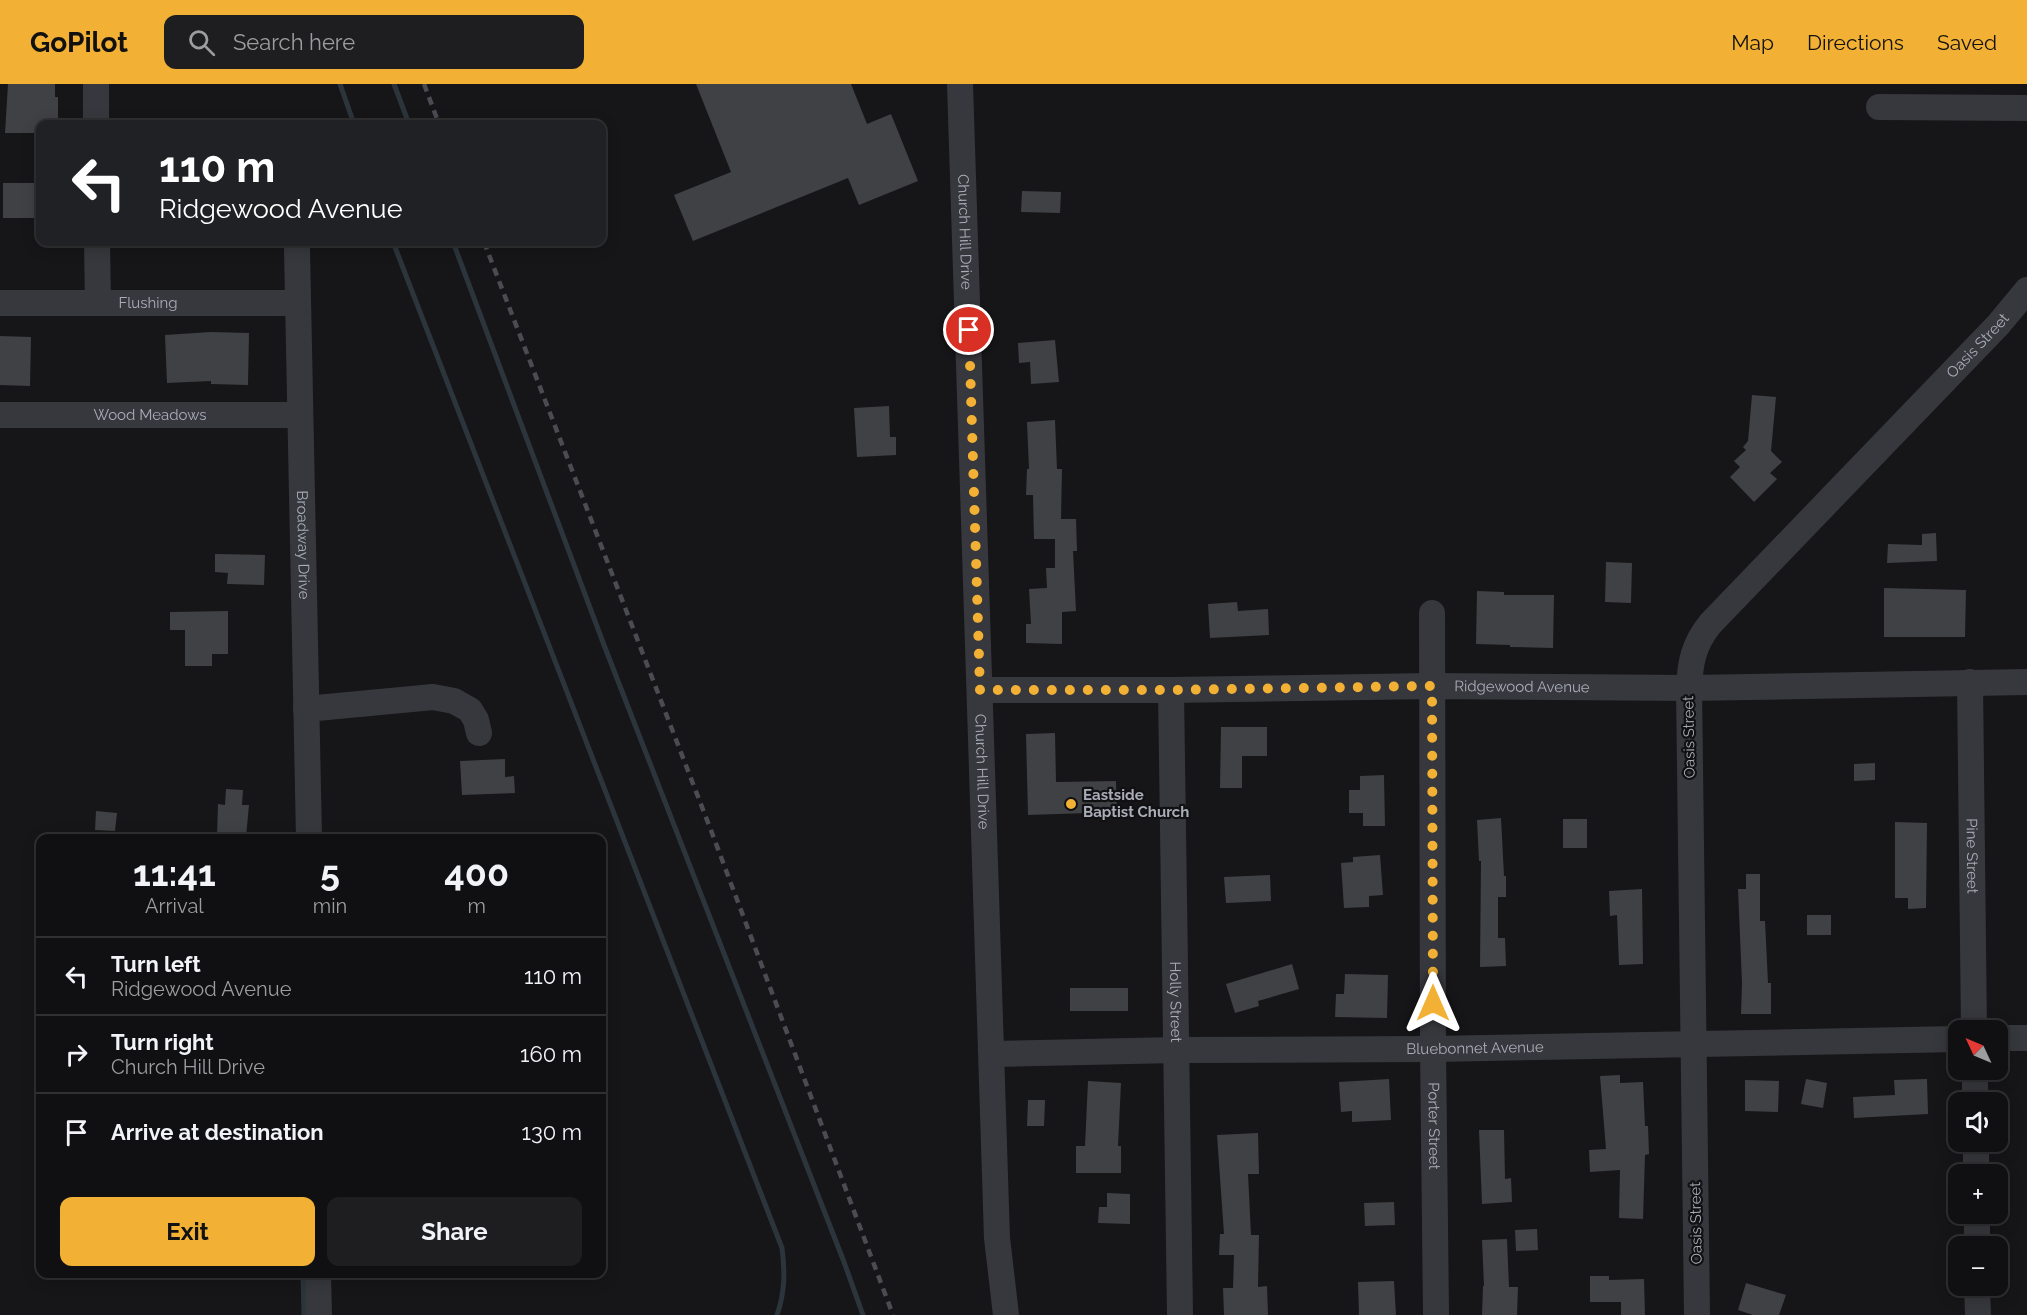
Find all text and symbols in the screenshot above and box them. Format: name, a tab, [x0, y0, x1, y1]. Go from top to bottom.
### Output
search box	[164, 15, 584, 69]
text: GoPilot	[30, 26, 128, 59]
icon: search	[185, 26, 218, 59]
text: Search here	[233, 29, 355, 55]
text: Map	[1731, 30, 1774, 55]
text: Directions	[1807, 30, 1904, 55]
text: Saved	[1937, 30, 1997, 55]
text: 110 m	[159, 143, 275, 192]
icon: left	[60, 144, 138, 222]
street label: Church Hill Drive	[954, 174, 976, 290]
text: Ridgewood Avenue	[159, 193, 403, 224]
street label: Flushing	[118, 294, 178, 312]
pin	[943, 304, 994, 355]
street label: Oasis Street	[1943, 310, 2013, 382]
icon: arrive	[952, 313, 985, 346]
street label: Wood Meadows	[93, 406, 207, 424]
street label: Broadway Drive	[293, 490, 313, 600]
street label: Ridgewood Avenue	[1454, 677, 1590, 696]
street label: Oasis Street	[1679, 696, 1699, 778]
street label: Church Hill Drive	[971, 714, 993, 830]
place label: Eastside Baptist Church	[1083, 786, 1189, 821]
marker: Eastside Baptist Church	[1064, 797, 1078, 811]
street label: Pine Street	[1963, 818, 1981, 894]
text: 11:41	[133, 852, 216, 894]
text: 5	[320, 852, 340, 894]
text: 400	[444, 852, 509, 894]
text: Arrival	[145, 894, 204, 918]
text: min	[313, 894, 347, 918]
text: m	[467, 894, 486, 918]
text: Turn left	[111, 951, 201, 977]
icon: left	[60, 960, 93, 993]
street label: Holly Street	[1166, 961, 1185, 1043]
text: 110 m	[524, 963, 582, 989]
position arrow	[1401, 971, 1465, 1035]
text: Ridgewood Avenue	[111, 977, 291, 1001]
north arrow	[1948, 1020, 2008, 1080]
map controls	[1948, 1020, 2008, 1296]
text: Turn right	[111, 1029, 214, 1055]
icon: right	[60, 1038, 93, 1071]
street label: Bluebonnet Avenue	[1406, 1038, 1544, 1058]
text: 160 m	[520, 1041, 582, 1067]
text: Church Hill Drive	[111, 1055, 265, 1079]
street label: Porter Street	[1424, 1082, 1443, 1170]
button: sound	[1948, 1092, 2008, 1152]
icon: arrive	[60, 1116, 93, 1149]
text: Arrive at destination	[111, 1119, 324, 1145]
text: 130 m	[522, 1119, 582, 1145]
button: +	[1948, 1164, 2008, 1224]
street label: Oasis Street	[1686, 1182, 1706, 1264]
button: Exit	[60, 1197, 315, 1266]
button: Share	[327, 1197, 582, 1266]
button: −	[1948, 1236, 2008, 1296]

